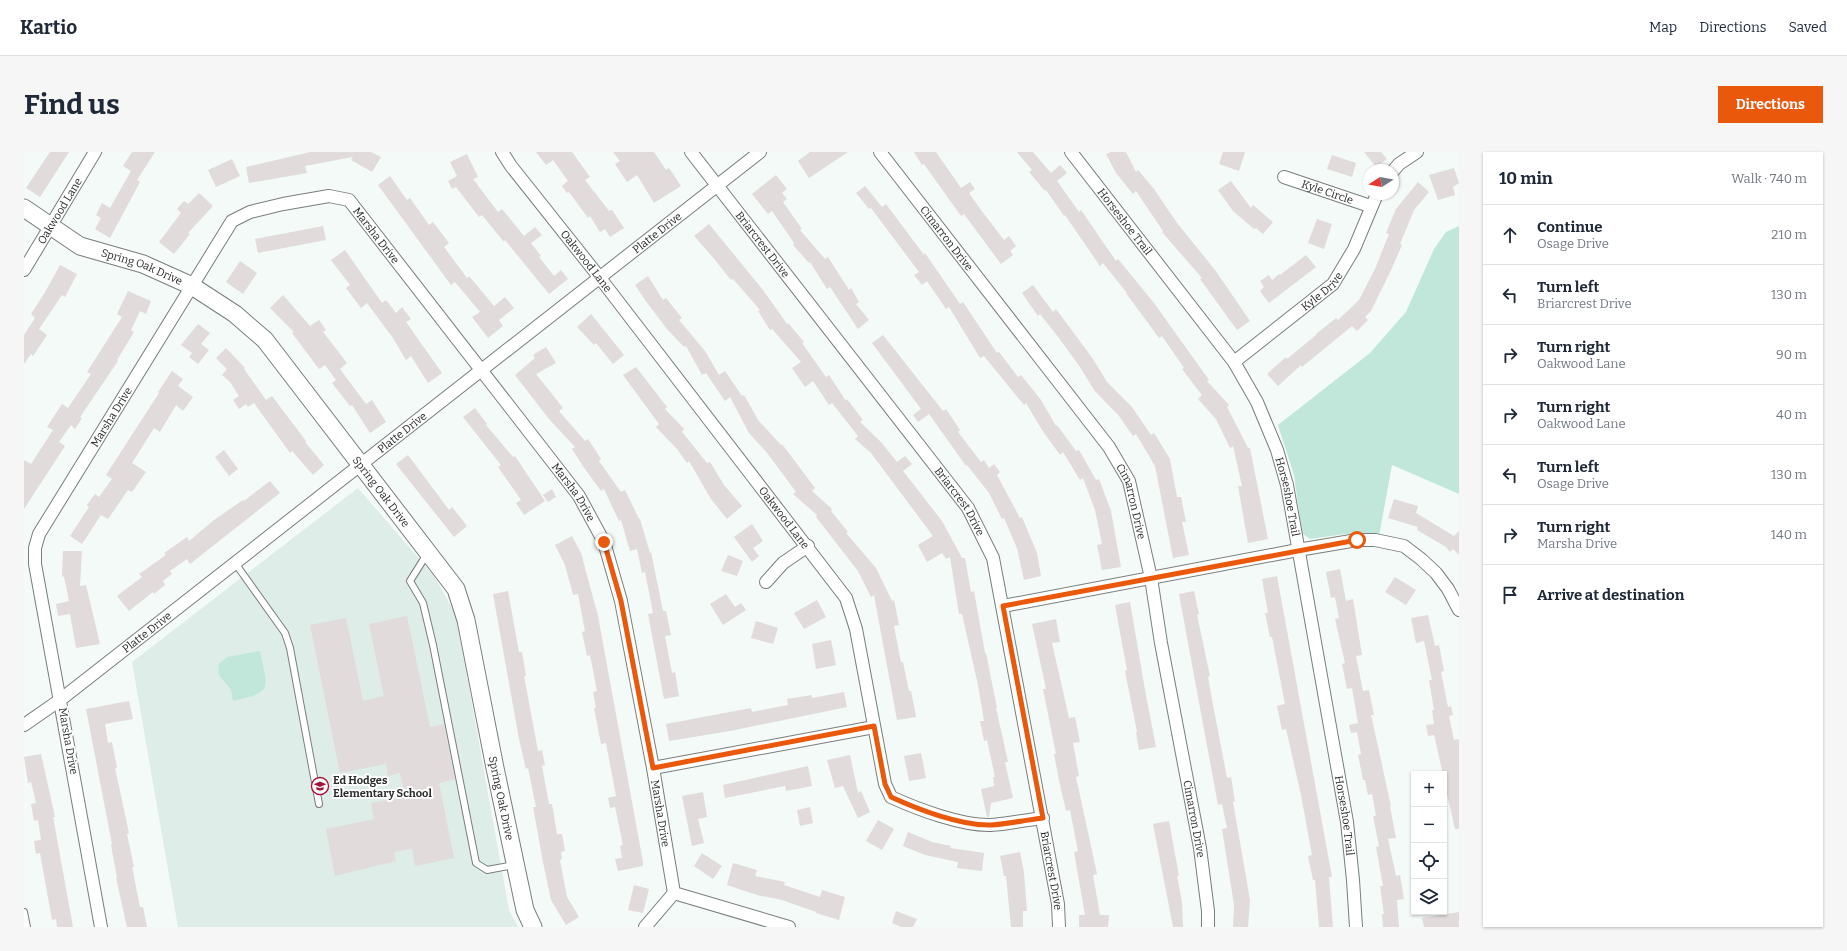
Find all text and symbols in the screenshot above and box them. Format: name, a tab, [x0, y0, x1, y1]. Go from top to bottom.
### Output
text: Kartio	[20, 16, 77, 39]
text: Map	[1649, 19, 1677, 36]
text: Directions	[1699, 19, 1767, 36]
text: Saved	[1789, 19, 1827, 36]
button: Directions	[1718, 86, 1823, 123]
text: Find us	[24, 88, 120, 121]
north arrow	[1363, 164, 1399, 200]
text: 10 min	[1499, 168, 1553, 189]
text: Walk · 740 m	[1731, 171, 1807, 186]
street label: Oakwood Lane	[35, 175, 84, 246]
street label: Kyle Circle	[1300, 177, 1355, 206]
street label: Horseshoe Trail	[1095, 186, 1155, 257]
street label: Cimarron Drive	[918, 203, 976, 273]
street label: Marsha Drive	[350, 204, 402, 266]
street label: Platte Drive	[630, 209, 684, 256]
street label: Briarcrest Drive	[733, 209, 793, 280]
text: Continue	[1537, 218, 1603, 236]
icon: ahead	[1499, 224, 1521, 246]
text: 210 m	[1771, 227, 1807, 242]
street label: Oakwood Lane	[558, 228, 615, 295]
text: Osage Drive	[1537, 236, 1609, 251]
street label: Spring Oak Drive	[100, 246, 185, 287]
street label: Kyle Drive	[1298, 270, 1345, 313]
text: Turn left	[1537, 278, 1599, 296]
icon: left	[1499, 284, 1521, 306]
text: 130 m	[1771, 287, 1807, 302]
text: Briarcrest Drive	[1537, 296, 1632, 311]
text: Turn right	[1537, 338, 1610, 356]
icon: right	[1499, 344, 1521, 366]
text: 90 m	[1776, 347, 1807, 362]
text: Oakwood Lane	[1537, 356, 1626, 371]
street label: Marsha Drive	[88, 385, 135, 449]
text: Turn right	[1537, 398, 1610, 416]
icon: right	[1499, 404, 1521, 426]
text: 40 m	[1776, 407, 1807, 422]
street label: Platte Drive	[375, 409, 429, 456]
text: Oakwood Lane	[1537, 416, 1626, 431]
street label: Spring Oak Drive	[350, 454, 413, 530]
street label: Horseshoe Trail	[1273, 456, 1303, 537]
text: Turn left	[1537, 458, 1599, 476]
street label: Marsha Drive	[549, 460, 598, 523]
street label: Cimarron Drive	[1114, 461, 1148, 540]
street label: Briarcrest Drive	[932, 464, 987, 538]
icon: left	[1499, 464, 1521, 486]
text: 130 m	[1771, 467, 1807, 482]
text: Osage Drive	[1537, 476, 1609, 491]
street label: Oakwood Lane	[756, 484, 812, 551]
text: Turn right	[1537, 518, 1610, 536]
icon: right	[1499, 524, 1521, 546]
text: 140 m	[1771, 527, 1807, 542]
route start	[1348, 531, 1366, 549]
route end	[595, 533, 613, 551]
text: Marsha Drive	[1537, 536, 1617, 551]
icon: arrive	[1499, 584, 1521, 606]
text: Arrive at destination	[1537, 586, 1684, 604]
street label: Platte Drive	[120, 609, 174, 655]
street label: Marsha Drive	[56, 706, 80, 776]
street label: Spring Oak Drive	[486, 755, 517, 841]
map controls	[1411, 771, 1447, 915]
button: +	[1411, 771, 1447, 807]
place label: Ed Hodges Elementary School	[333, 774, 432, 800]
street label: Horseshoe Trail	[1332, 775, 1357, 856]
school or university icon: Ed Hodges Elementary School	[310, 776, 330, 796]
street label: Marsha Drive	[649, 779, 673, 848]
street label: Cimarron Drive	[1181, 779, 1208, 858]
button: −	[1411, 807, 1447, 843]
street label: Briarcrest Drive	[1038, 830, 1065, 910]
button: locate	[1411, 843, 1447, 879]
button: layers	[1411, 879, 1447, 915]

